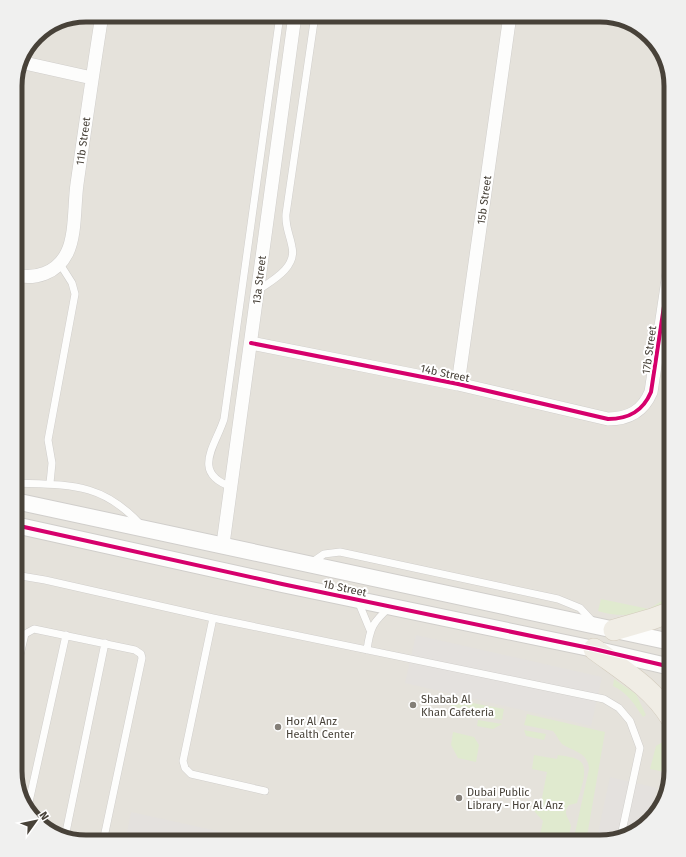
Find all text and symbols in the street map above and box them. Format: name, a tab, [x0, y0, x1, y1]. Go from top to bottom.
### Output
street label: 11b Street	[74, 116, 93, 166]
street label: 15b Street	[475, 175, 494, 226]
street label: 13a Street	[250, 255, 269, 305]
street label: 17b Street	[640, 325, 659, 375]
street label: 14b Street	[419, 362, 471, 385]
street label: 1b Street	[322, 578, 368, 599]
place label: Shabab Al Khan Cafeteria	[421, 693, 494, 719]
marker: Shabab Al Khan Cafeteria	[408, 700, 418, 710]
place label: Hor Al Anz Health Center	[286, 715, 355, 741]
marker: Hor Al Anz Health Center	[273, 722, 283, 732]
place label: Dubai Public Library - Hor Al Anz	[467, 786, 563, 812]
marker: Dubai Public Library - Hor Al Anz	[454, 793, 464, 803]
north arrow	[16, 801, 56, 841]
text: N	[37, 809, 51, 822]

